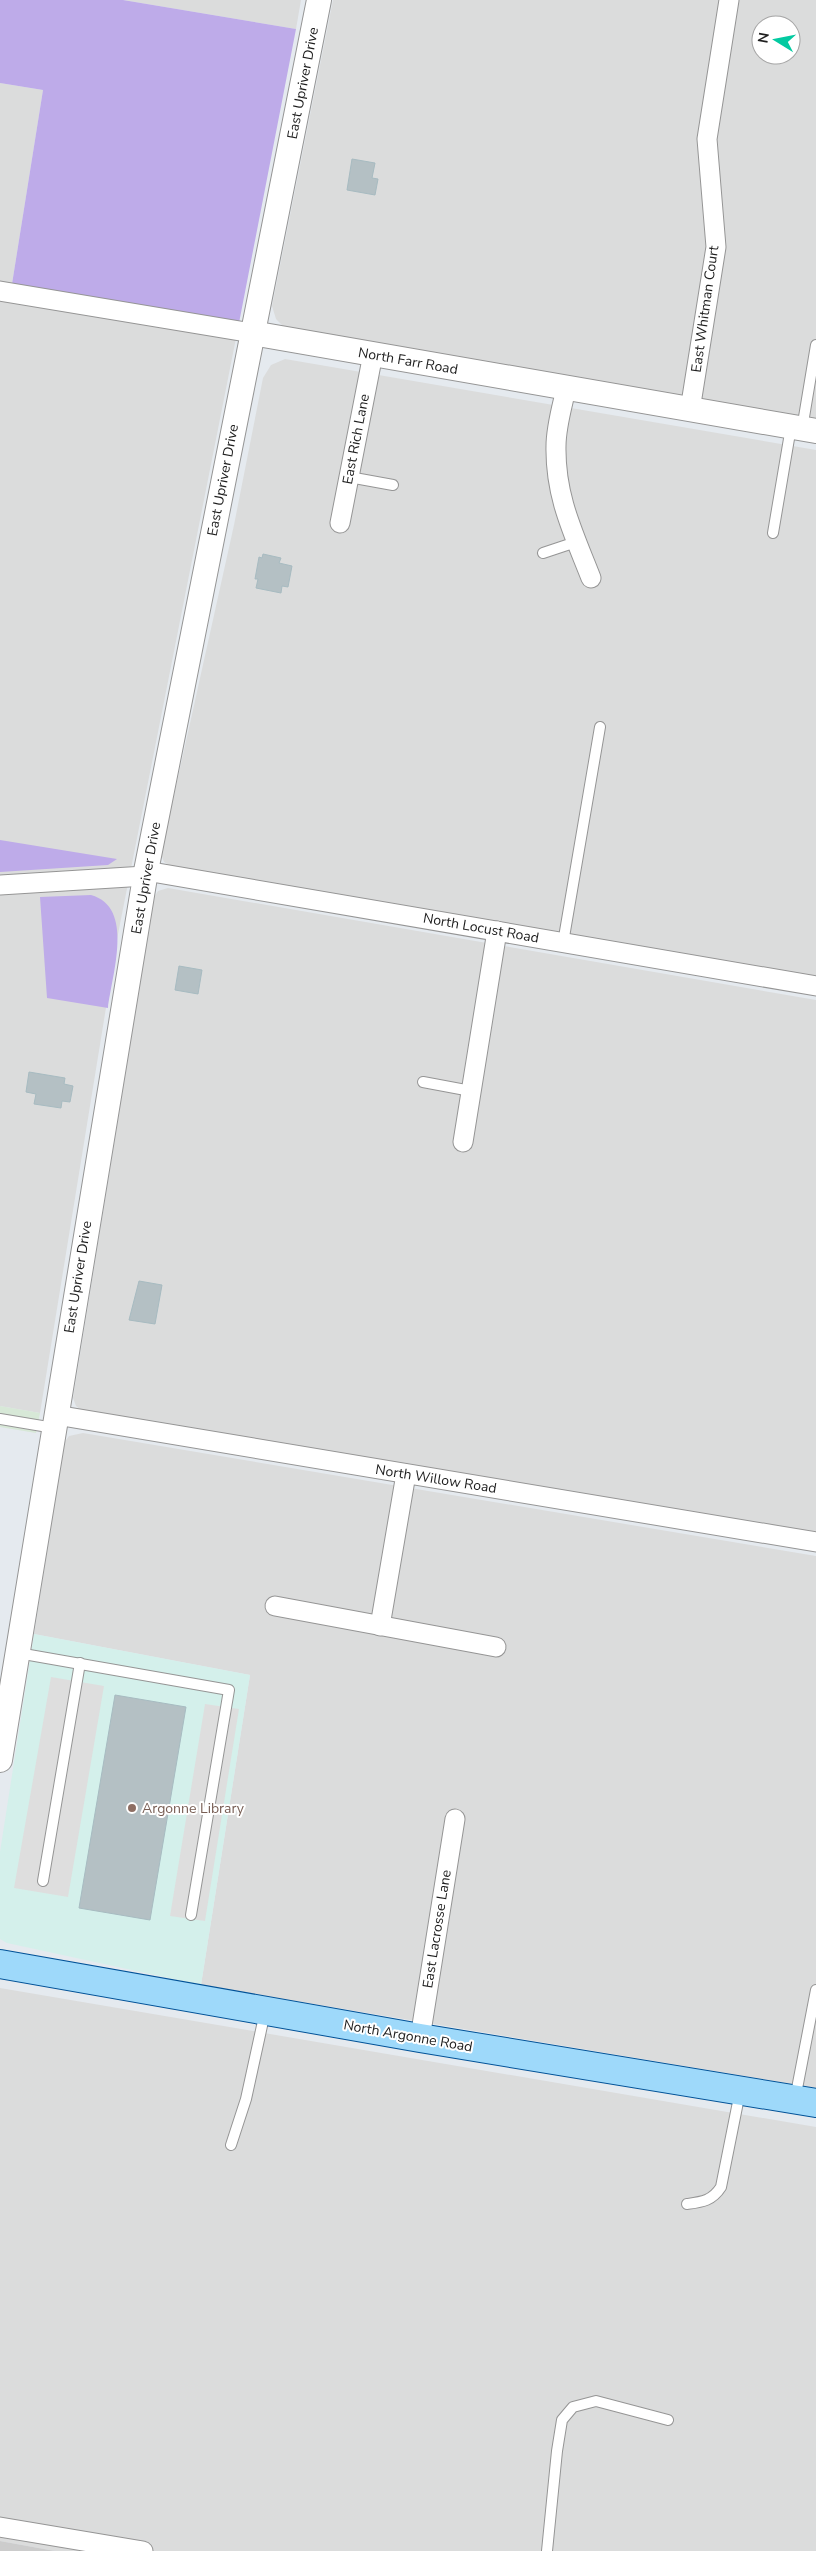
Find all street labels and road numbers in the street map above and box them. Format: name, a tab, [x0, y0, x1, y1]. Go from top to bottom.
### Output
street label: East Upriver Drive	[283, 25, 323, 141]
street label: East Whitman Court	[687, 244, 723, 374]
street label: North Farr Road	[357, 343, 459, 379]
street label: East Rich Lane	[338, 392, 374, 486]
street label: East Upriver Drive	[203, 422, 243, 538]
street label: East Upriver Drive	[127, 820, 165, 936]
street label: North Locust Road	[422, 908, 540, 948]
street label: East Upriver Drive	[60, 1219, 96, 1335]
street label: North Willow Road	[374, 1460, 498, 1498]
street label: East Lacrosse Lane	[418, 1868, 456, 1990]
street label: North Argonne Road	[342, 2015, 474, 2057]

